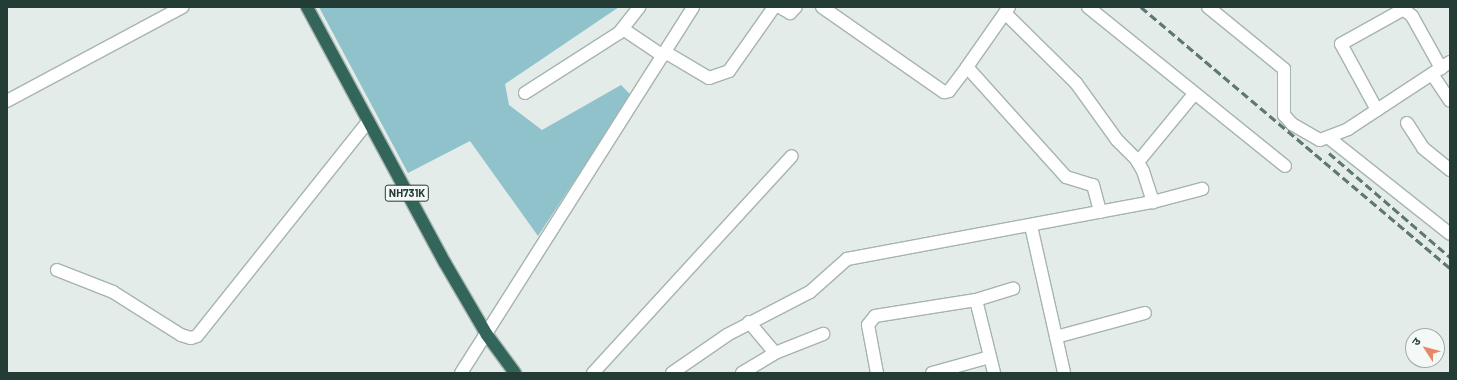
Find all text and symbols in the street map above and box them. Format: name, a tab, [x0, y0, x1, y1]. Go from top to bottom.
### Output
road number: NH731K	[384, 184, 430, 202]
north arrow	[1405, 328, 1445, 368]
text: उ	[1409, 335, 1423, 348]

